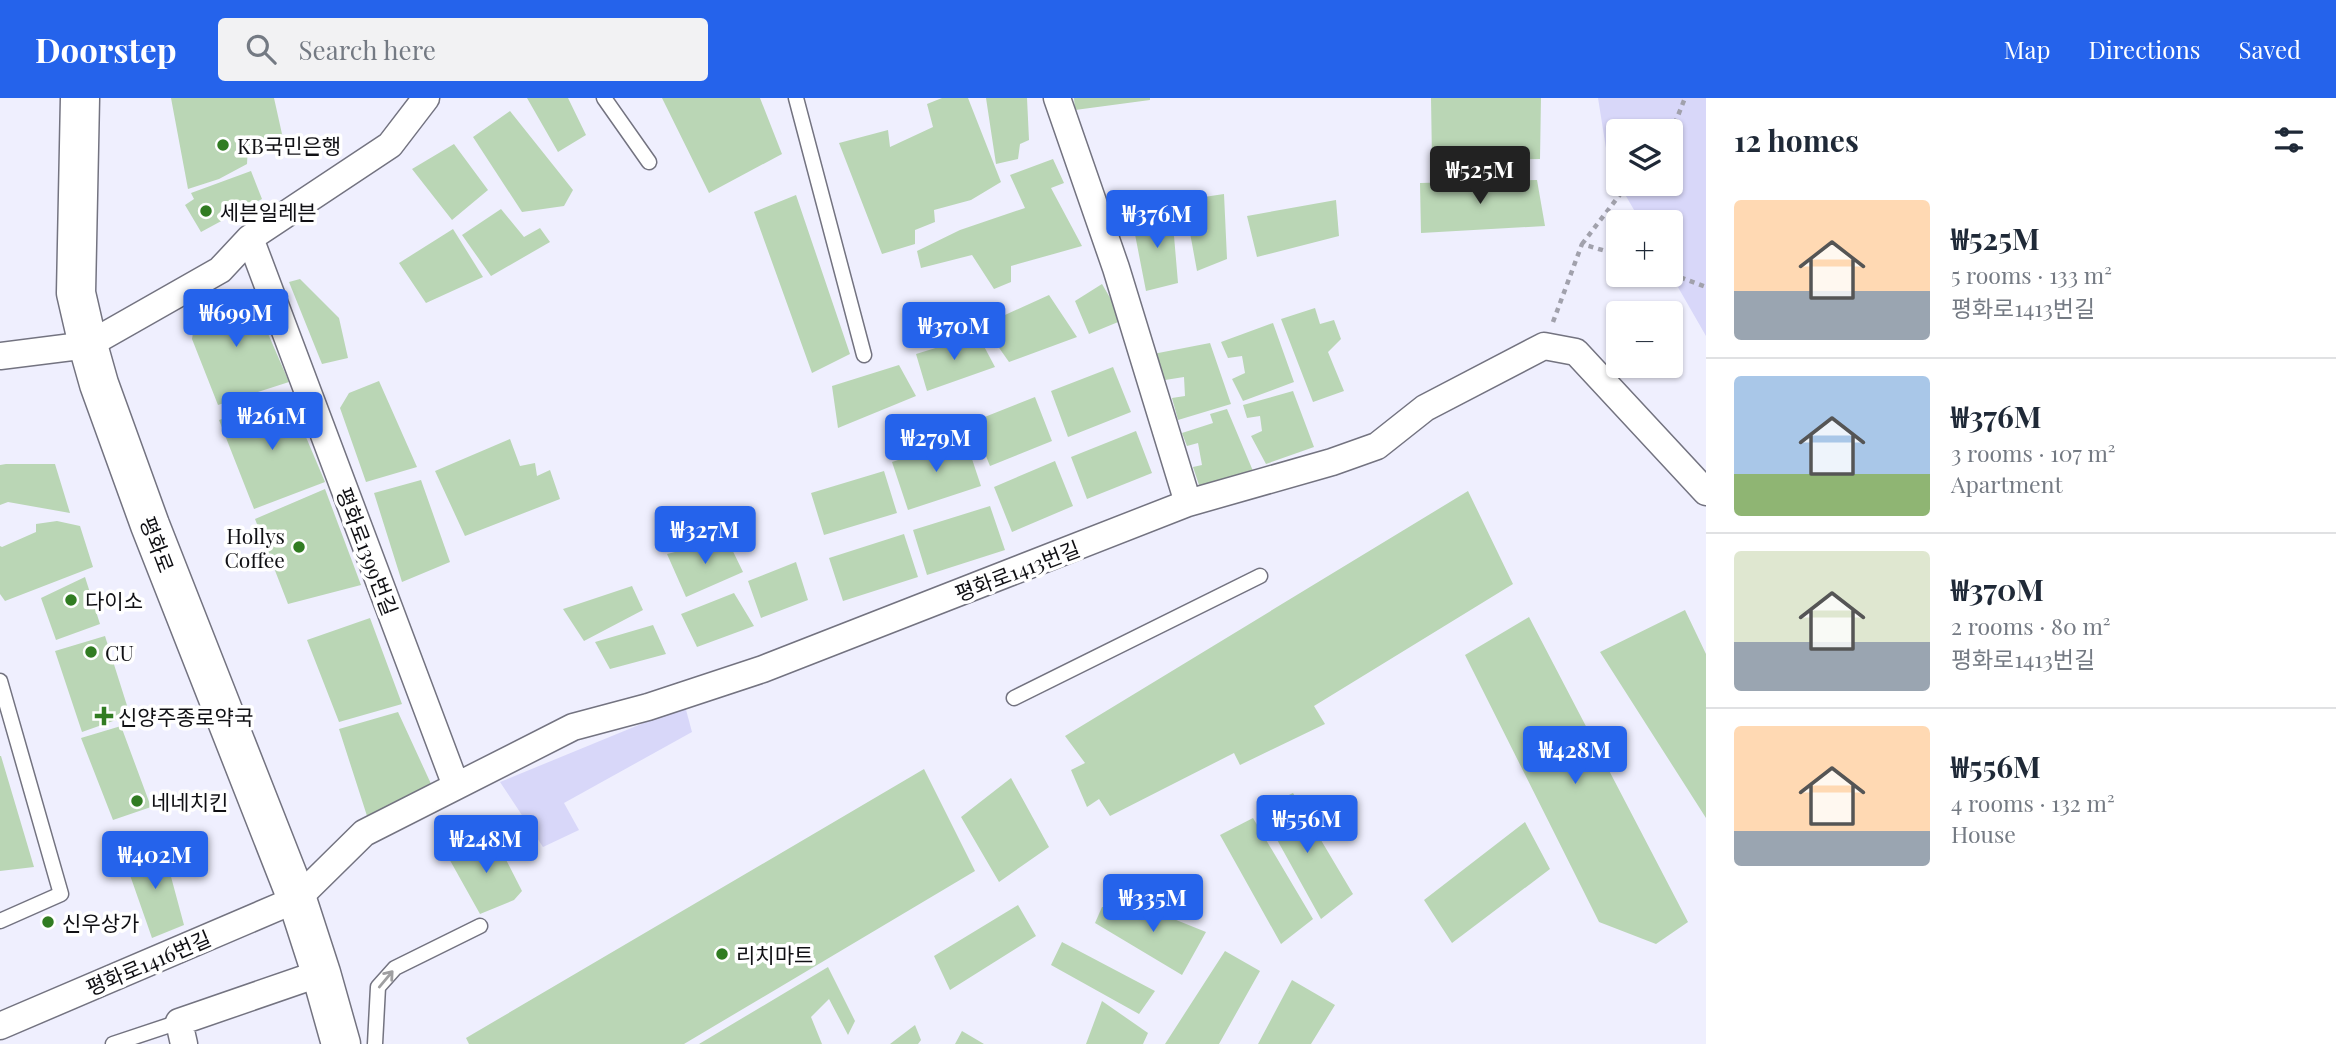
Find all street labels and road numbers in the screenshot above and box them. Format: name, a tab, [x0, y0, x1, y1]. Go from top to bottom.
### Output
street label: 평화로1399번길	[331, 483, 405, 619]
street label: 평화로	[135, 512, 181, 576]
street label: 평화로1413번길	[951, 533, 1083, 607]
street label: 평화로1416번길	[81, 923, 215, 1001]

